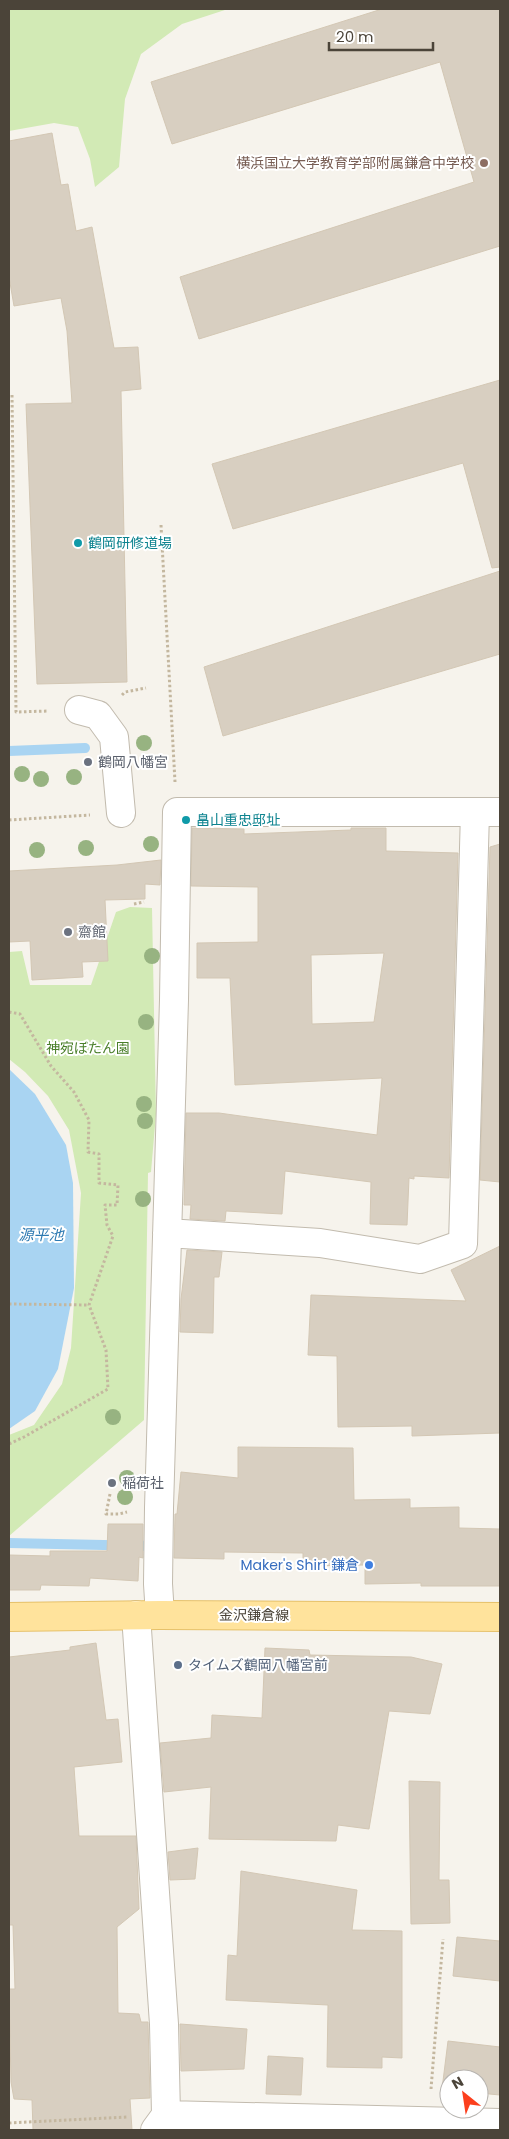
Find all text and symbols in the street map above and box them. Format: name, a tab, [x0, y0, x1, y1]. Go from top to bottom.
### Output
scale bar	[329, 20, 433, 52]
text: 20 m	[336, 26, 374, 47]
place label: 横浜国立大学教育学部附属鎌倉中学校	[236, 153, 474, 173]
marker: 横浜国立大学教育学部附属鎌倉中学校	[478, 157, 490, 169]
place label: 鶴岡研修道場	[88, 533, 172, 553]
marker: 鶴岡研修道場	[72, 537, 84, 549]
place label: 鶴岡八幡宮	[98, 752, 168, 772]
marker: 鶴岡八幡宮	[82, 756, 94, 768]
place label: 畠山重忠邸址	[196, 810, 280, 830]
marker: 畠山重忠邸址	[180, 814, 192, 826]
place label: 齋館	[78, 922, 106, 942]
marker: 齋館	[62, 926, 74, 938]
park label: 神宛ぼたん園	[46, 1038, 130, 1058]
water label: 源平池	[18, 1224, 65, 1245]
place label: 稲荷社	[122, 1473, 164, 1493]
marker: 稲荷社	[106, 1477, 118, 1489]
place label: Maker's Shirt 鎌倉	[240, 1555, 359, 1575]
marker: Maker's Shirt 鎌倉	[363, 1559, 375, 1571]
street label: 金沢鎌倉線	[219, 1605, 289, 1625]
place label: タイムズ鶴岡八幡宮前	[188, 1655, 328, 1675]
marker: タイムズ鶴岡八幡宮前	[172, 1659, 184, 1671]
north arrow	[439, 2069, 489, 2119]
text: N	[448, 2071, 467, 2094]

